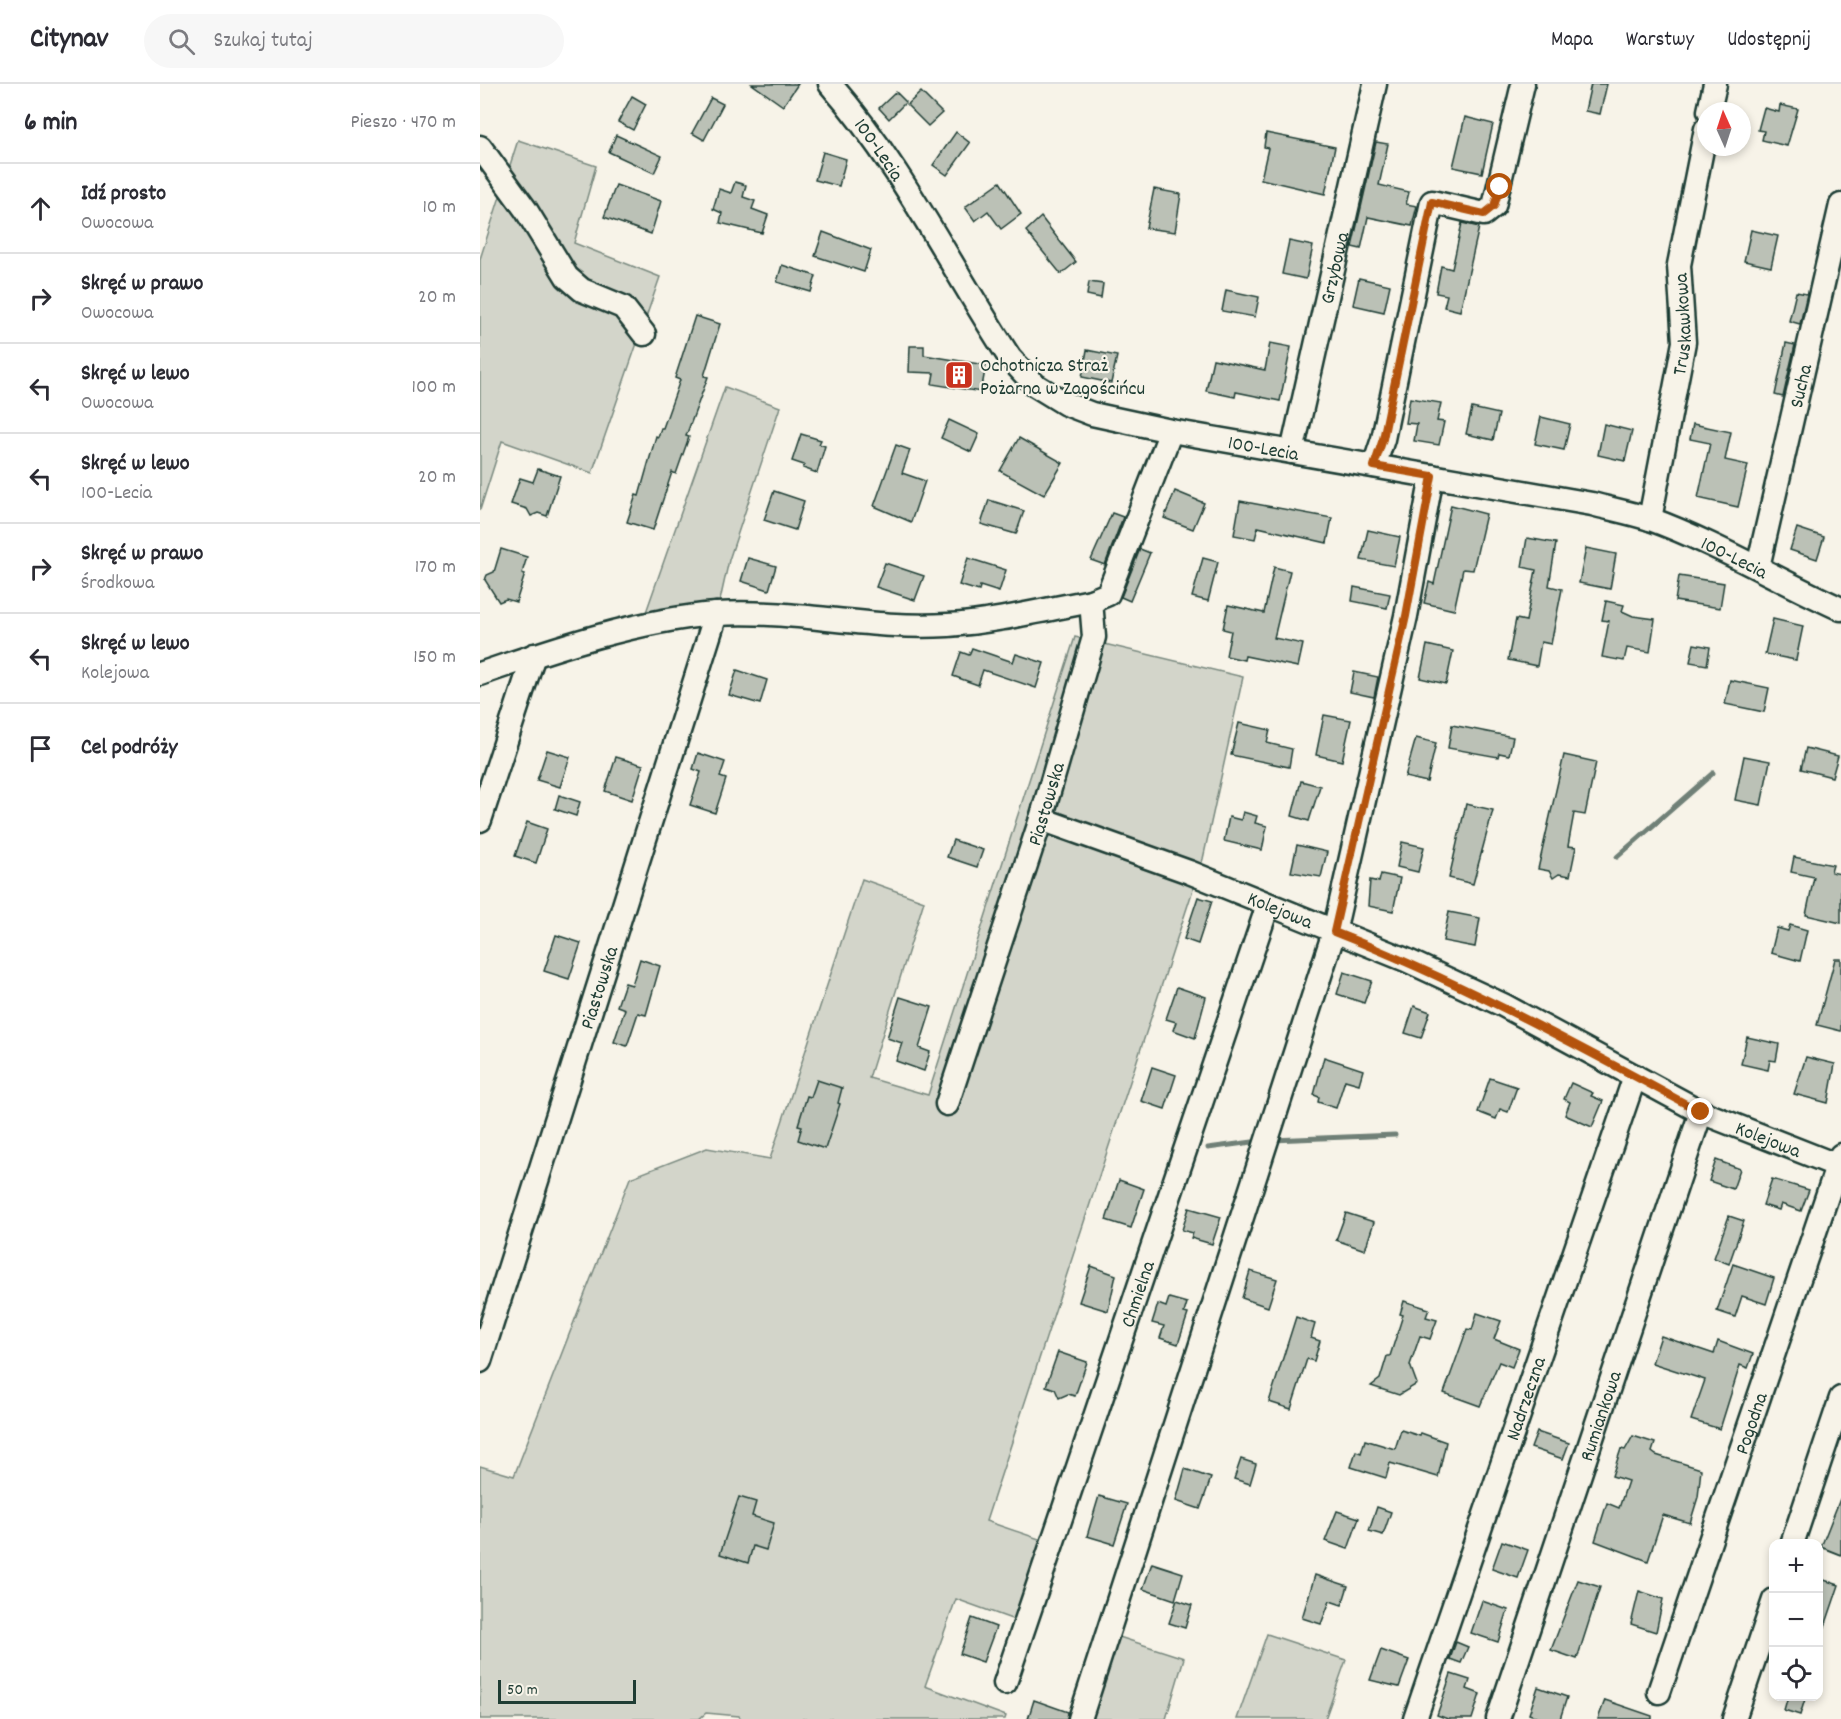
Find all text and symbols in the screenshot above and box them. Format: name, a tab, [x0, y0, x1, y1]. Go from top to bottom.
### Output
search box	[144, 14, 564, 68]
text: Citynav	[30, 21, 108, 61]
icon: search	[165, 25, 198, 58]
text: Szukaj tutaj	[213, 26, 313, 57]
text: Mapa	[1551, 26, 1593, 56]
text: Warstwy	[1626, 26, 1694, 56]
text: Udostępnij	[1727, 26, 1811, 56]
north arrow	[1697, 102, 1751, 156]
text: 6 min	[24, 105, 77, 142]
text: Pieszo · 470 m	[351, 109, 456, 137]
street label: 100-Lecia	[846, 113, 910, 188]
route start	[1486, 173, 1512, 199]
text: Idź prosto	[81, 179, 166, 210]
icon: ahead	[24, 192, 57, 225]
text: 10 m	[422, 194, 456, 222]
text: Owocowa	[81, 210, 153, 238]
street label: Grzybowa	[1315, 229, 1358, 307]
text: Skręć w prawo	[81, 269, 203, 300]
street label: Truskawkowa	[1667, 271, 1701, 378]
icon: right	[24, 282, 57, 315]
text: 20 m	[418, 284, 456, 312]
text: Owocowa	[81, 300, 153, 328]
place label: Ochotnicza Straż Pożarna w Zagościńcu	[980, 353, 1145, 404]
text: Skręć w lewo	[81, 359, 190, 390]
building icon: Ochotnicza Straż Pożarna w Zagościńcu	[943, 359, 975, 391]
street label: Sucha	[1784, 361, 1821, 411]
icon: left	[24, 372, 57, 405]
text: 100 m	[412, 374, 456, 402]
text: Owocowa	[81, 390, 153, 418]
street label: 100-Lecia	[1226, 430, 1301, 470]
text: Skręć w lewo	[81, 449, 190, 480]
icon: left	[24, 462, 57, 495]
text: 20 m	[418, 464, 456, 492]
text: 100-Lecia	[81, 480, 152, 508]
street label: 100-Lecia	[1696, 531, 1772, 588]
text: Skręć w prawo	[81, 539, 203, 570]
icon: right	[24, 552, 57, 585]
text: 170 m	[415, 554, 456, 582]
text: Środkowa	[81, 570, 154, 598]
text: Skręć w lewo	[81, 629, 190, 660]
icon: left	[24, 642, 57, 675]
text: 150 m	[413, 644, 456, 672]
text: Kolejowa	[81, 660, 149, 688]
icon: arrive	[24, 732, 57, 765]
text: Cel podróży	[81, 733, 177, 764]
street label: Piastowska	[1022, 759, 1074, 850]
street label: Kolejowa	[1243, 886, 1317, 938]
street label: Piastowska	[575, 942, 627, 1033]
route end	[1687, 1098, 1713, 1124]
street label: Kolejowa	[1731, 1116, 1805, 1167]
street label: Chmielna	[1115, 1257, 1164, 1332]
street label: Nadrzeczna	[1500, 1353, 1555, 1445]
street label: Rumiankowa	[1574, 1367, 1631, 1465]
street label: Pogodna	[1730, 1389, 1777, 1459]
map controls	[1769, 1539, 1823, 1701]
button: +	[1769, 1539, 1823, 1593]
button: −	[1769, 1593, 1823, 1647]
button: locate	[1769, 1647, 1823, 1701]
scale bar	[498, 1677, 636, 1704]
text: 50 m	[507, 1679, 538, 1702]

